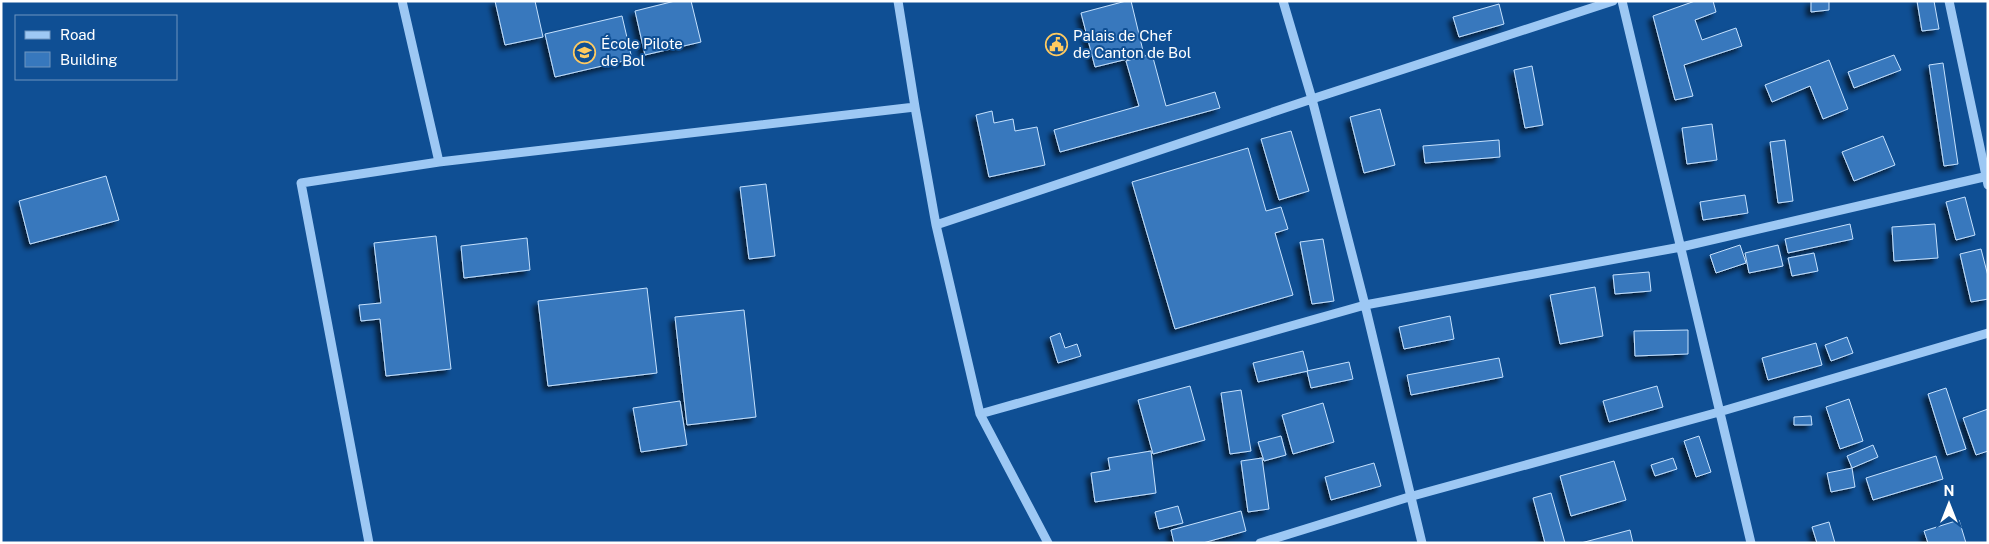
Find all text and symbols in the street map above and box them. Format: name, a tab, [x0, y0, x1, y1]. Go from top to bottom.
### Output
legend	[15, 15, 178, 80]
text: Road	[60, 26, 96, 43]
place label: Palais de Chef de Canton de Bol	[1073, 27, 1191, 61]
public building icon: Palais de Chef de Canton de Bol	[1045, 33, 1069, 57]
place label: École Pilote de Bol	[601, 35, 683, 69]
school or university icon: École Pilote de Bol	[573, 41, 597, 65]
text: Building	[60, 51, 118, 68]
north arrow	[1924, 479, 1974, 529]
text: N	[1944, 483, 1954, 499]

